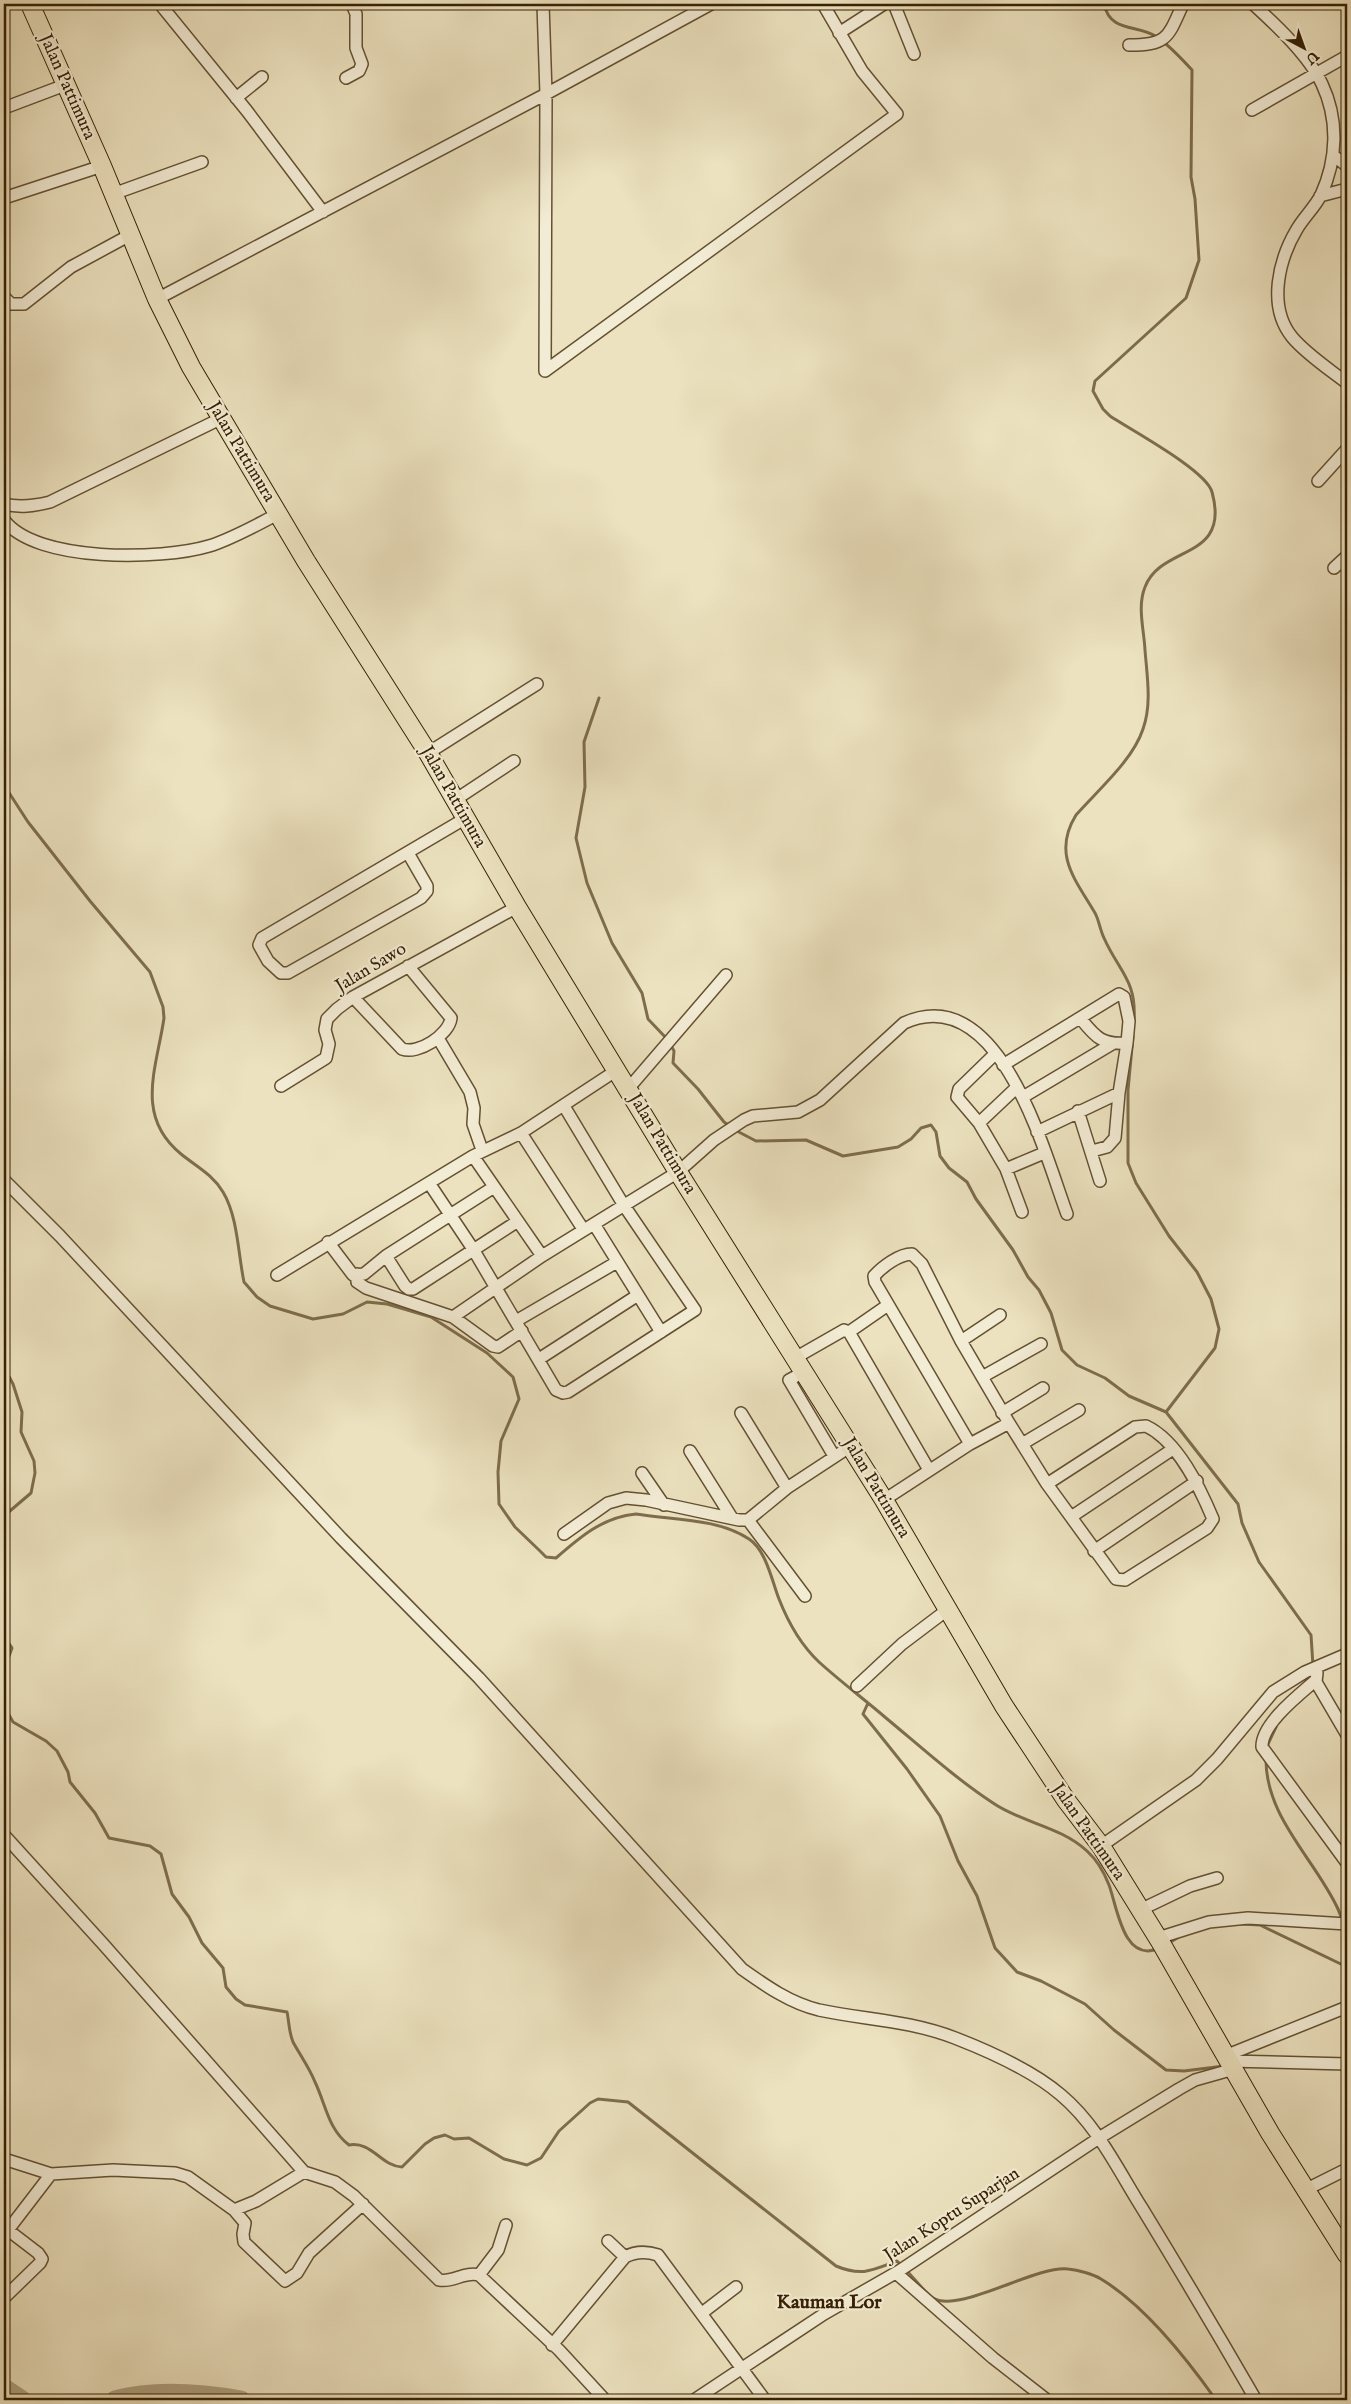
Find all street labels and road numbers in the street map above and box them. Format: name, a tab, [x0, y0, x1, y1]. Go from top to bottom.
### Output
street label: Jalan Pattimura	[33, 29, 101, 144]
street label: Jalan Pattimura	[201, 396, 280, 507]
street label: Jalan Pattimura	[414, 740, 491, 852]
street label: Jalan Sawo	[329, 938, 411, 999]
street label: Jalan Pattimura	[622, 1088, 701, 1199]
street label: Jalan Pattimura	[836, 1432, 915, 1543]
street label: Jalan Pattimura	[1045, 1777, 1130, 1885]
street label: Jalan Koptu Suparjan	[878, 2162, 1024, 2269]

